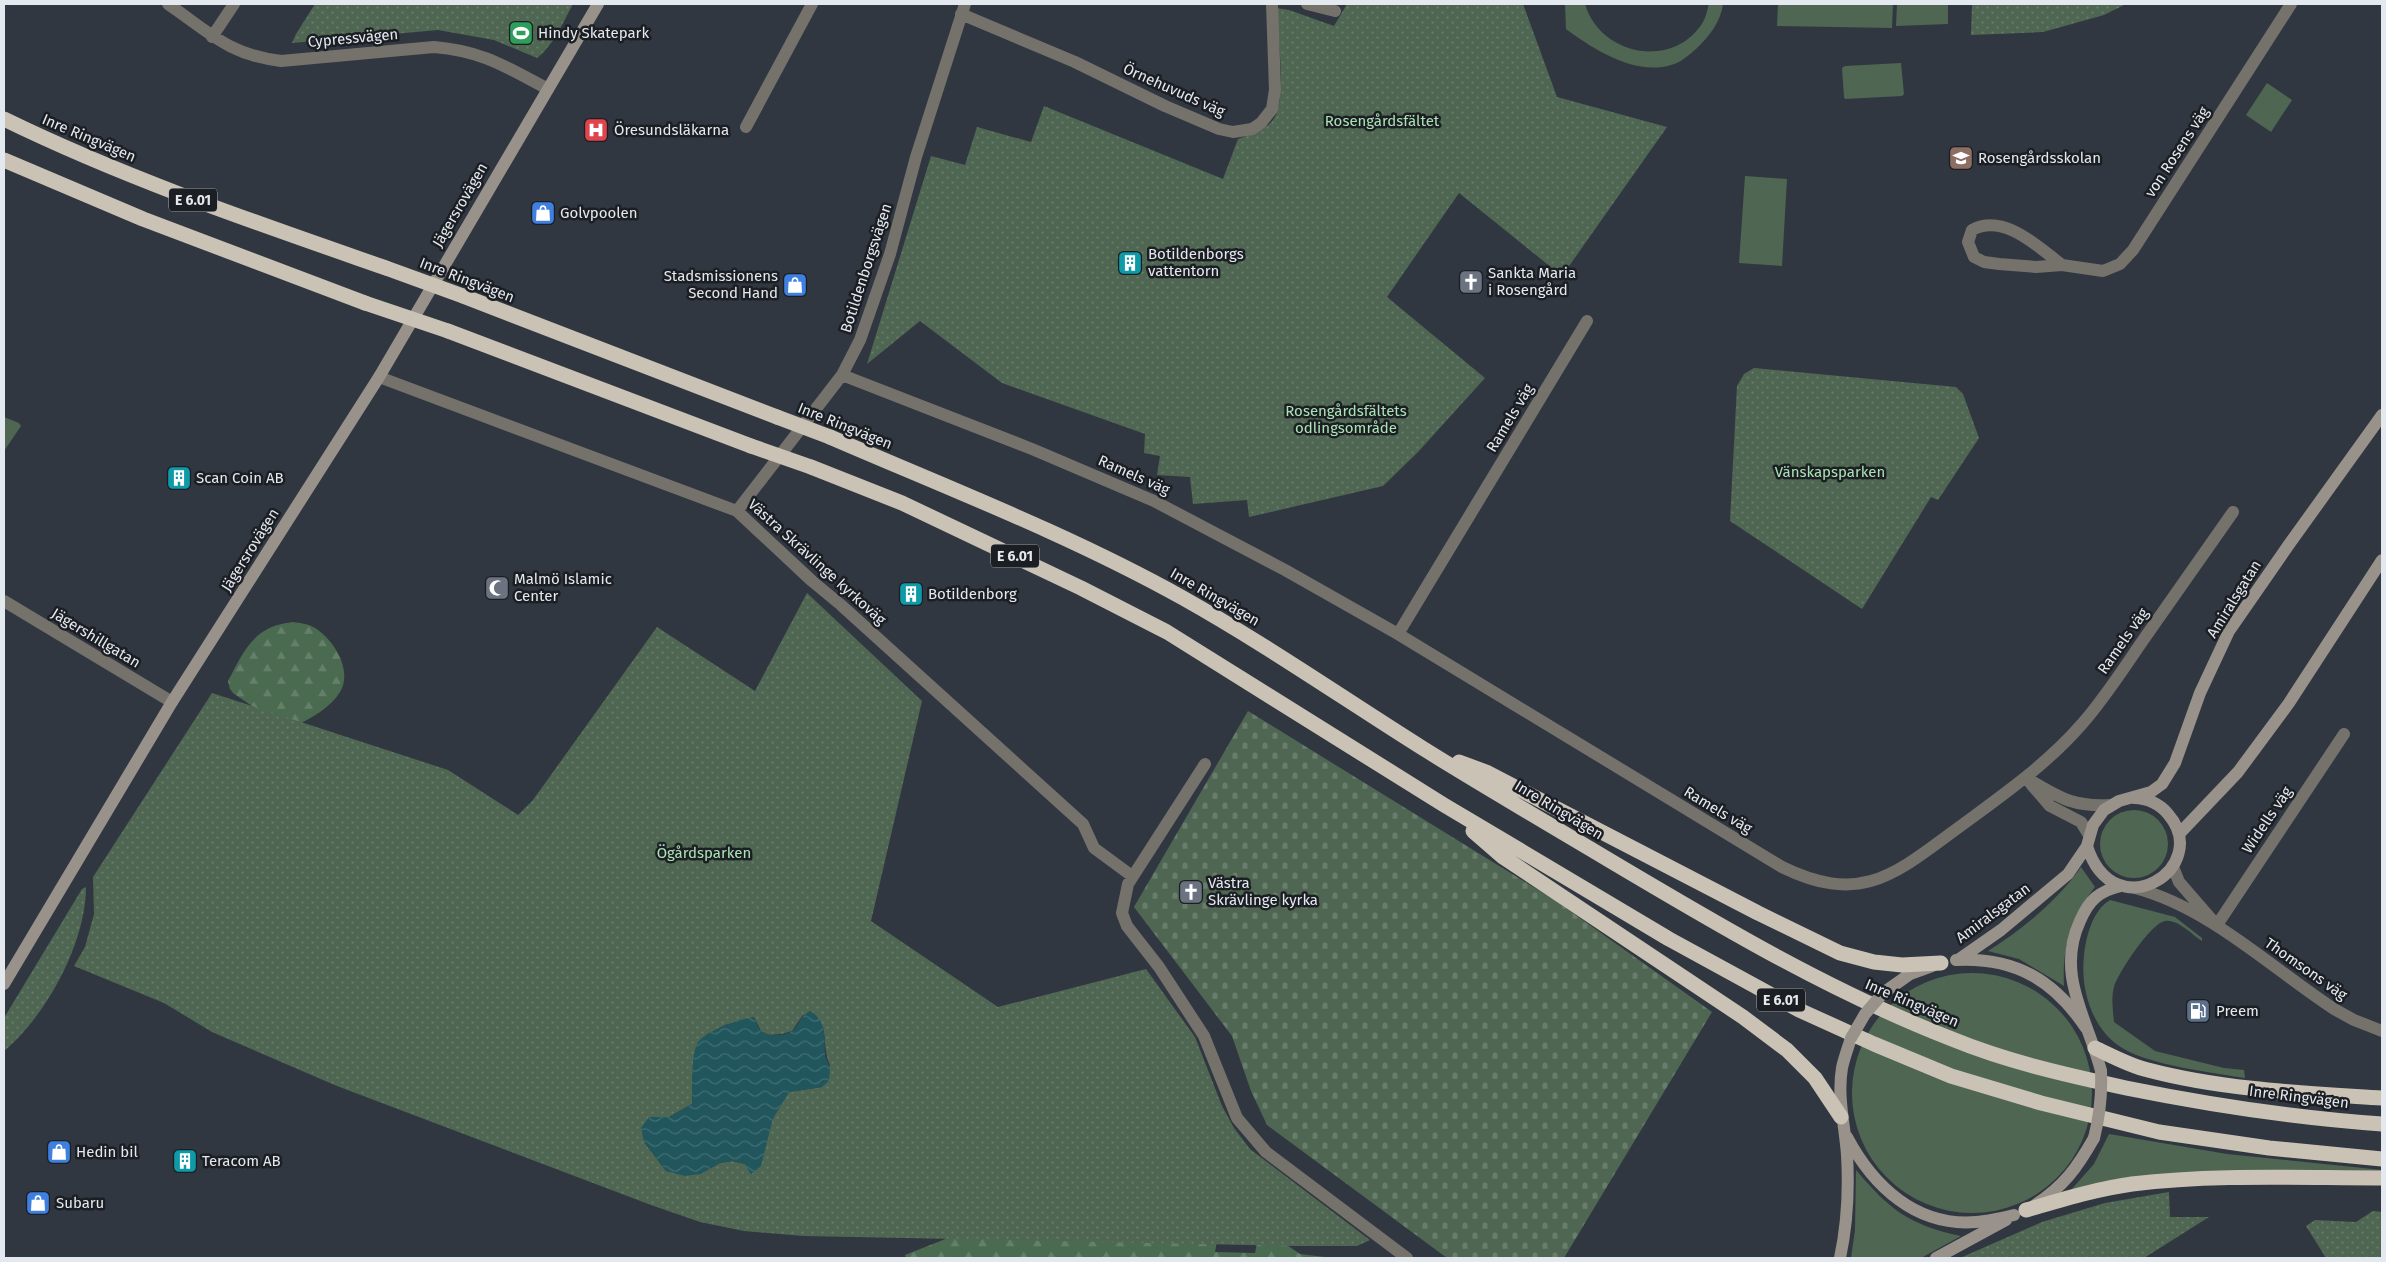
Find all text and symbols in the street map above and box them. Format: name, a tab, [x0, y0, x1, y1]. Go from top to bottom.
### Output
sports icon: Hindy Skatepark	[508, 20, 534, 46]
place label: Hindy Skatepark	[538, 24, 649, 42]
street label: Cypressvägen	[307, 25, 399, 51]
street label: Örnehuvuds väg	[1120, 59, 1228, 121]
street label: von Rosens väg	[2141, 103, 2213, 201]
street label: Inre Ringvägen	[39, 110, 139, 166]
park label: Rosengårdsfältet	[1325, 112, 1440, 130]
hospital icon: Öresundsläkarna	[583, 117, 609, 143]
place label: Öresundsläkarna	[614, 121, 729, 139]
school or university icon: Rosengårdsskolan	[1948, 145, 1974, 171]
place label: Rosengårdsskolan	[1978, 149, 2101, 167]
street label: Jägersrovägen	[429, 160, 491, 250]
road number: E 6.01	[169, 188, 217, 212]
shop icon: Golvpoolen	[530, 200, 556, 226]
street label: Botildenborgsvägen	[837, 201, 895, 335]
place label: Golvpoolen	[560, 204, 638, 222]
place label: Botildenborgs vattentorn	[1148, 245, 1244, 280]
building icon: Botildenborgs vattentorn	[1117, 250, 1143, 276]
street label: Inre Ringvägen	[417, 254, 517, 306]
place label: Sankta Maria i Rosengård	[1488, 264, 1576, 299]
place label: Stadsmissionens Second Hand	[664, 267, 778, 302]
church icon: Sankta Maria i Rosengård	[1458, 269, 1484, 295]
shop icon: Stadsmissionens Second Hand	[782, 272, 808, 298]
street label: Ramels väg	[1483, 380, 1537, 455]
street label: Inre Ringvägen	[795, 399, 895, 453]
park label: Rosengårdsfältets odlingsområde	[1285, 402, 1407, 437]
street label: Ramels väg	[1095, 451, 1173, 499]
park label: Vänskapsparken	[1775, 463, 1885, 481]
building icon: Scan Coin AB	[166, 465, 192, 491]
place label: Scan Coin AB	[196, 469, 284, 487]
street label: Västra Skrävlinge kyrkoväg	[744, 495, 890, 629]
street label: Jägersrovägen	[217, 505, 283, 595]
road number: E 6.01	[991, 544, 1039, 568]
street label: Amiralsgatan	[2203, 557, 2265, 641]
street label: Inre Ringvägen	[1167, 564, 1263, 630]
place label: Malmö Islamic Center	[514, 570, 612, 605]
mosque icon: Malmö Islamic Center	[484, 575, 510, 601]
building icon: Botildenborg	[898, 581, 924, 607]
place label: Botildenborg	[928, 585, 1017, 603]
street label: Jägershillgatan	[48, 604, 144, 672]
street label: Ramels väg	[2094, 604, 2152, 677]
street label: Inre Ringvägen	[1511, 776, 1607, 844]
street label: Ramels väg	[1681, 783, 1756, 837]
street label: Widells väg	[2238, 783, 2296, 857]
park label: Ögårdsparken	[657, 844, 751, 862]
place label: Västra Skrävlinge kyrka	[1208, 874, 1318, 909]
church icon: Västra Skrävlinge kyrka	[1178, 879, 1204, 905]
street label: Amiralsgatan	[1952, 879, 2034, 947]
street label: Thomsons väg	[2261, 934, 2351, 1004]
street label: Inre Ringvägen	[1862, 975, 1962, 1031]
road number: E 6.01	[1757, 988, 1805, 1012]
fuel station icon: Preem	[2185, 998, 2211, 1024]
place label: Preem	[2216, 1002, 2259, 1020]
street label: Inre Ringvägen	[2248, 1082, 2350, 1112]
shop icon: Hedin bil	[46, 1139, 72, 1165]
place label: Hedin bil	[76, 1143, 138, 1161]
building icon: Teracom AB	[172, 1148, 198, 1174]
place label: Teracom AB	[202, 1152, 281, 1170]
shop icon: Subaru	[25, 1190, 51, 1216]
place label: Subaru	[56, 1194, 104, 1212]

